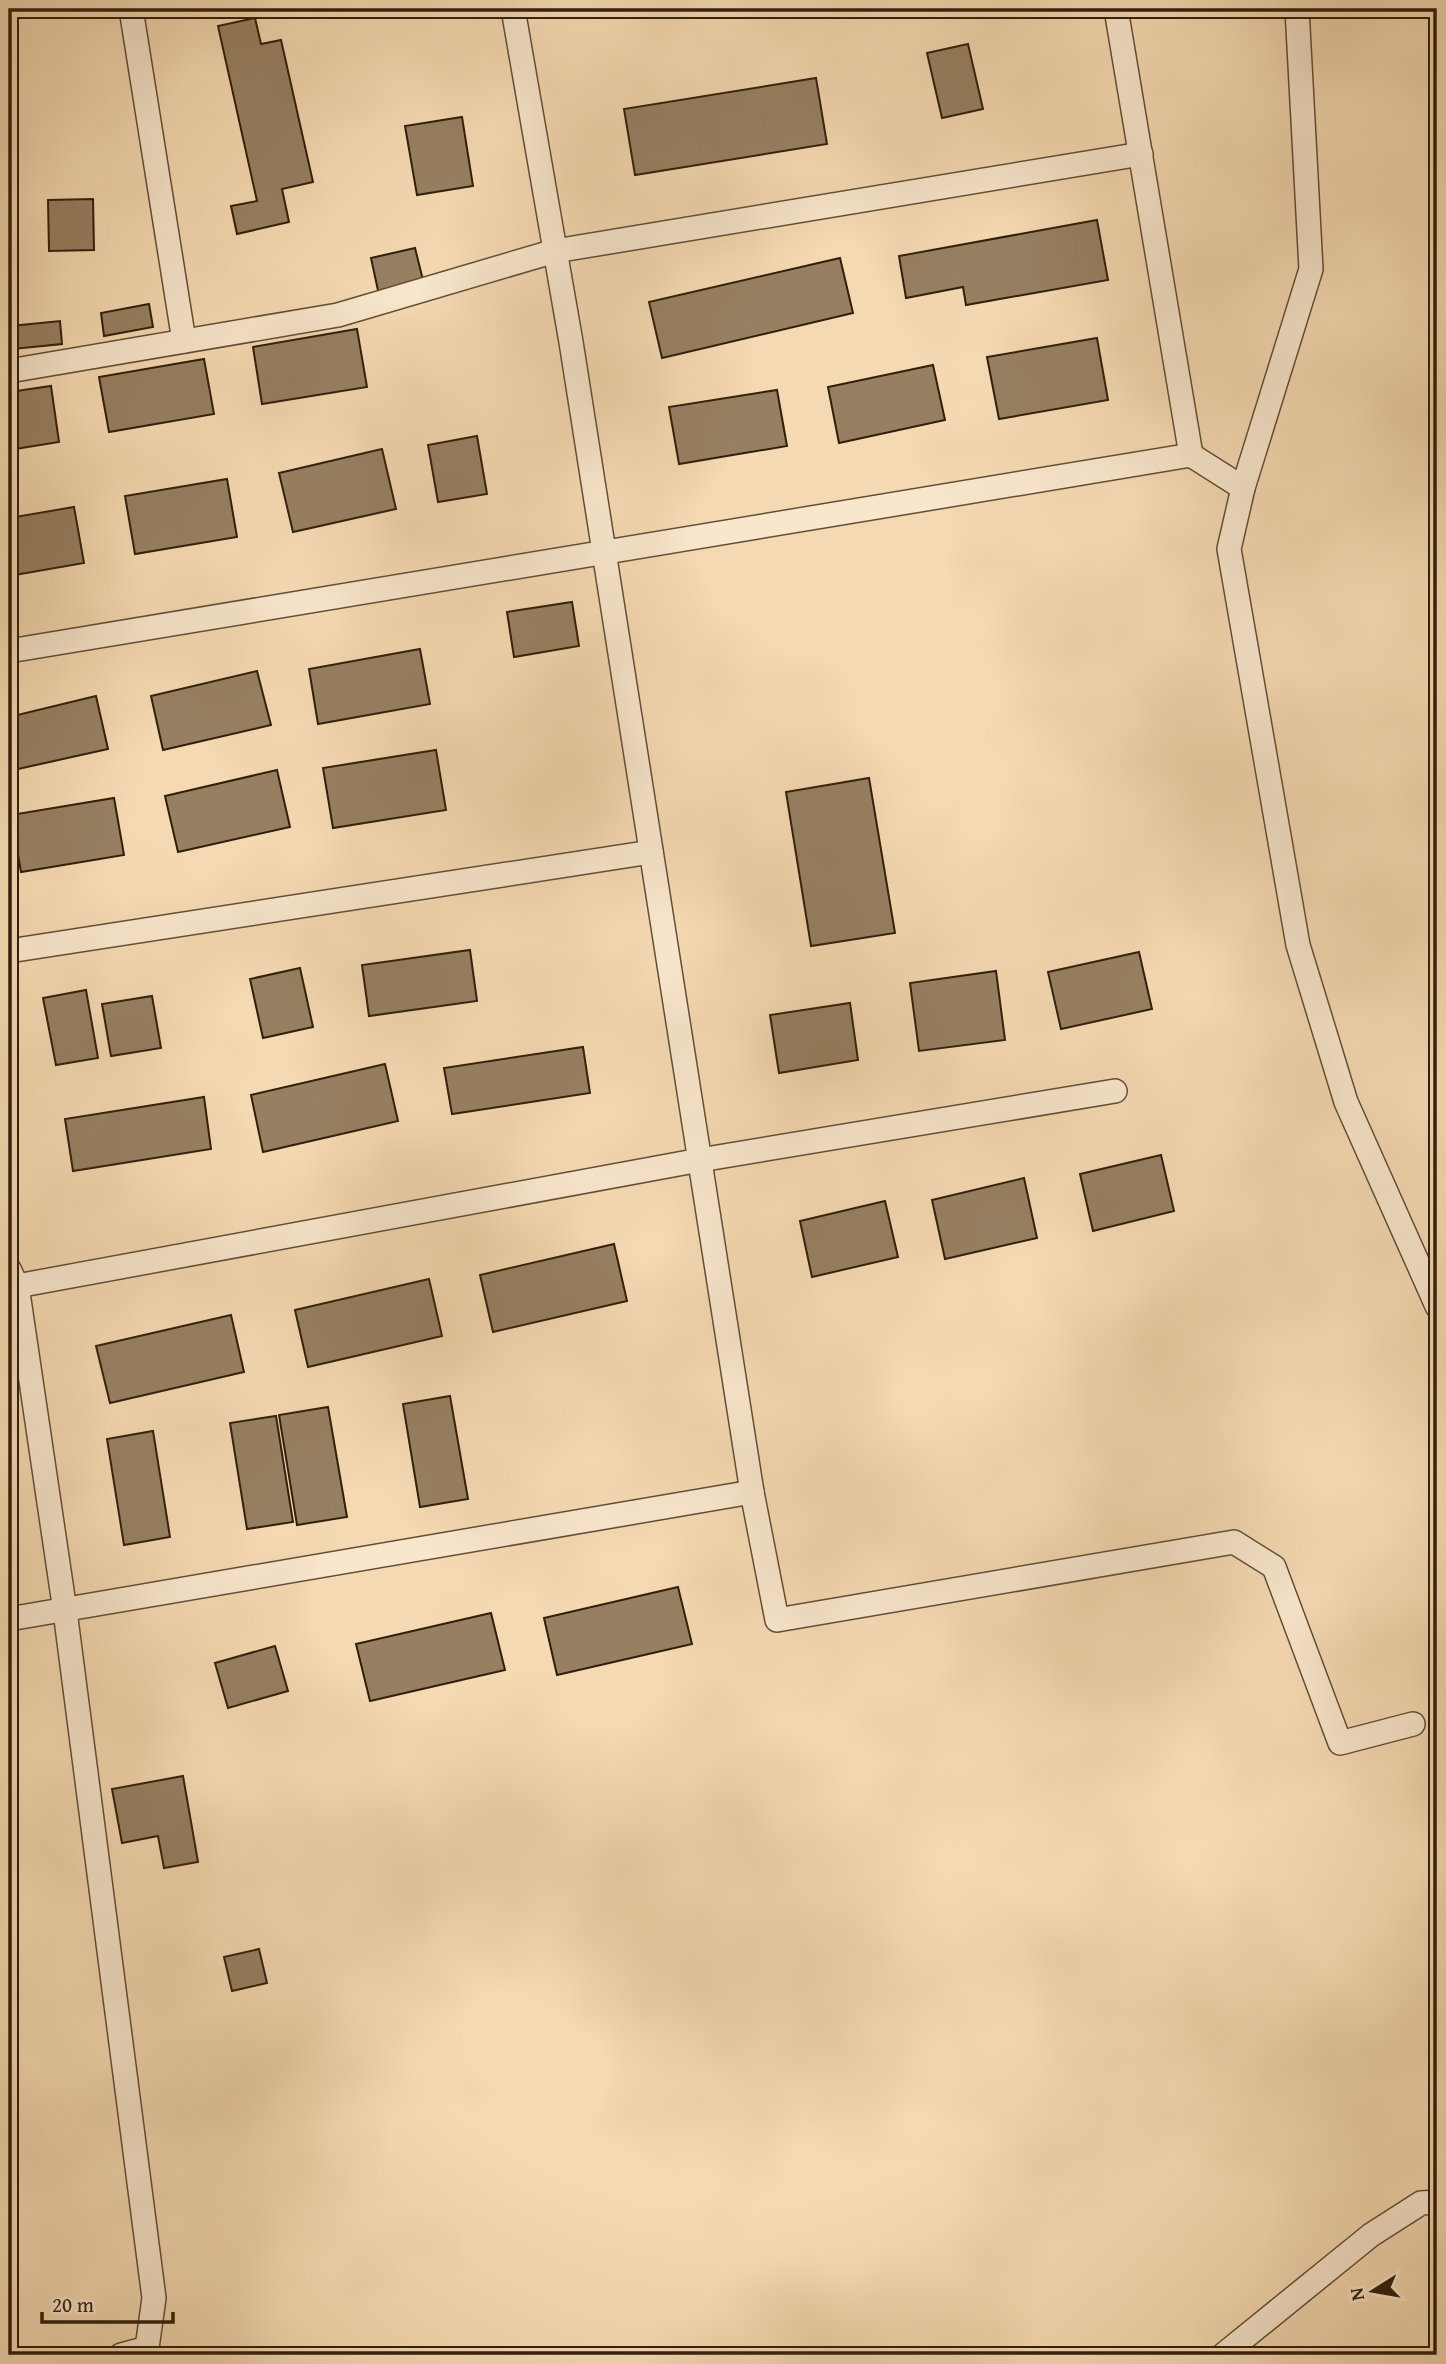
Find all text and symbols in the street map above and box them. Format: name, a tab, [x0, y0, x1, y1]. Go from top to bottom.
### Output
north arrow	[1338, 2256, 1408, 2326]
scale bar	[42, 2280, 173, 2324]
text: N	[1341, 2285, 1371, 2303]
text: 20 m	[52, 2289, 94, 2320]

